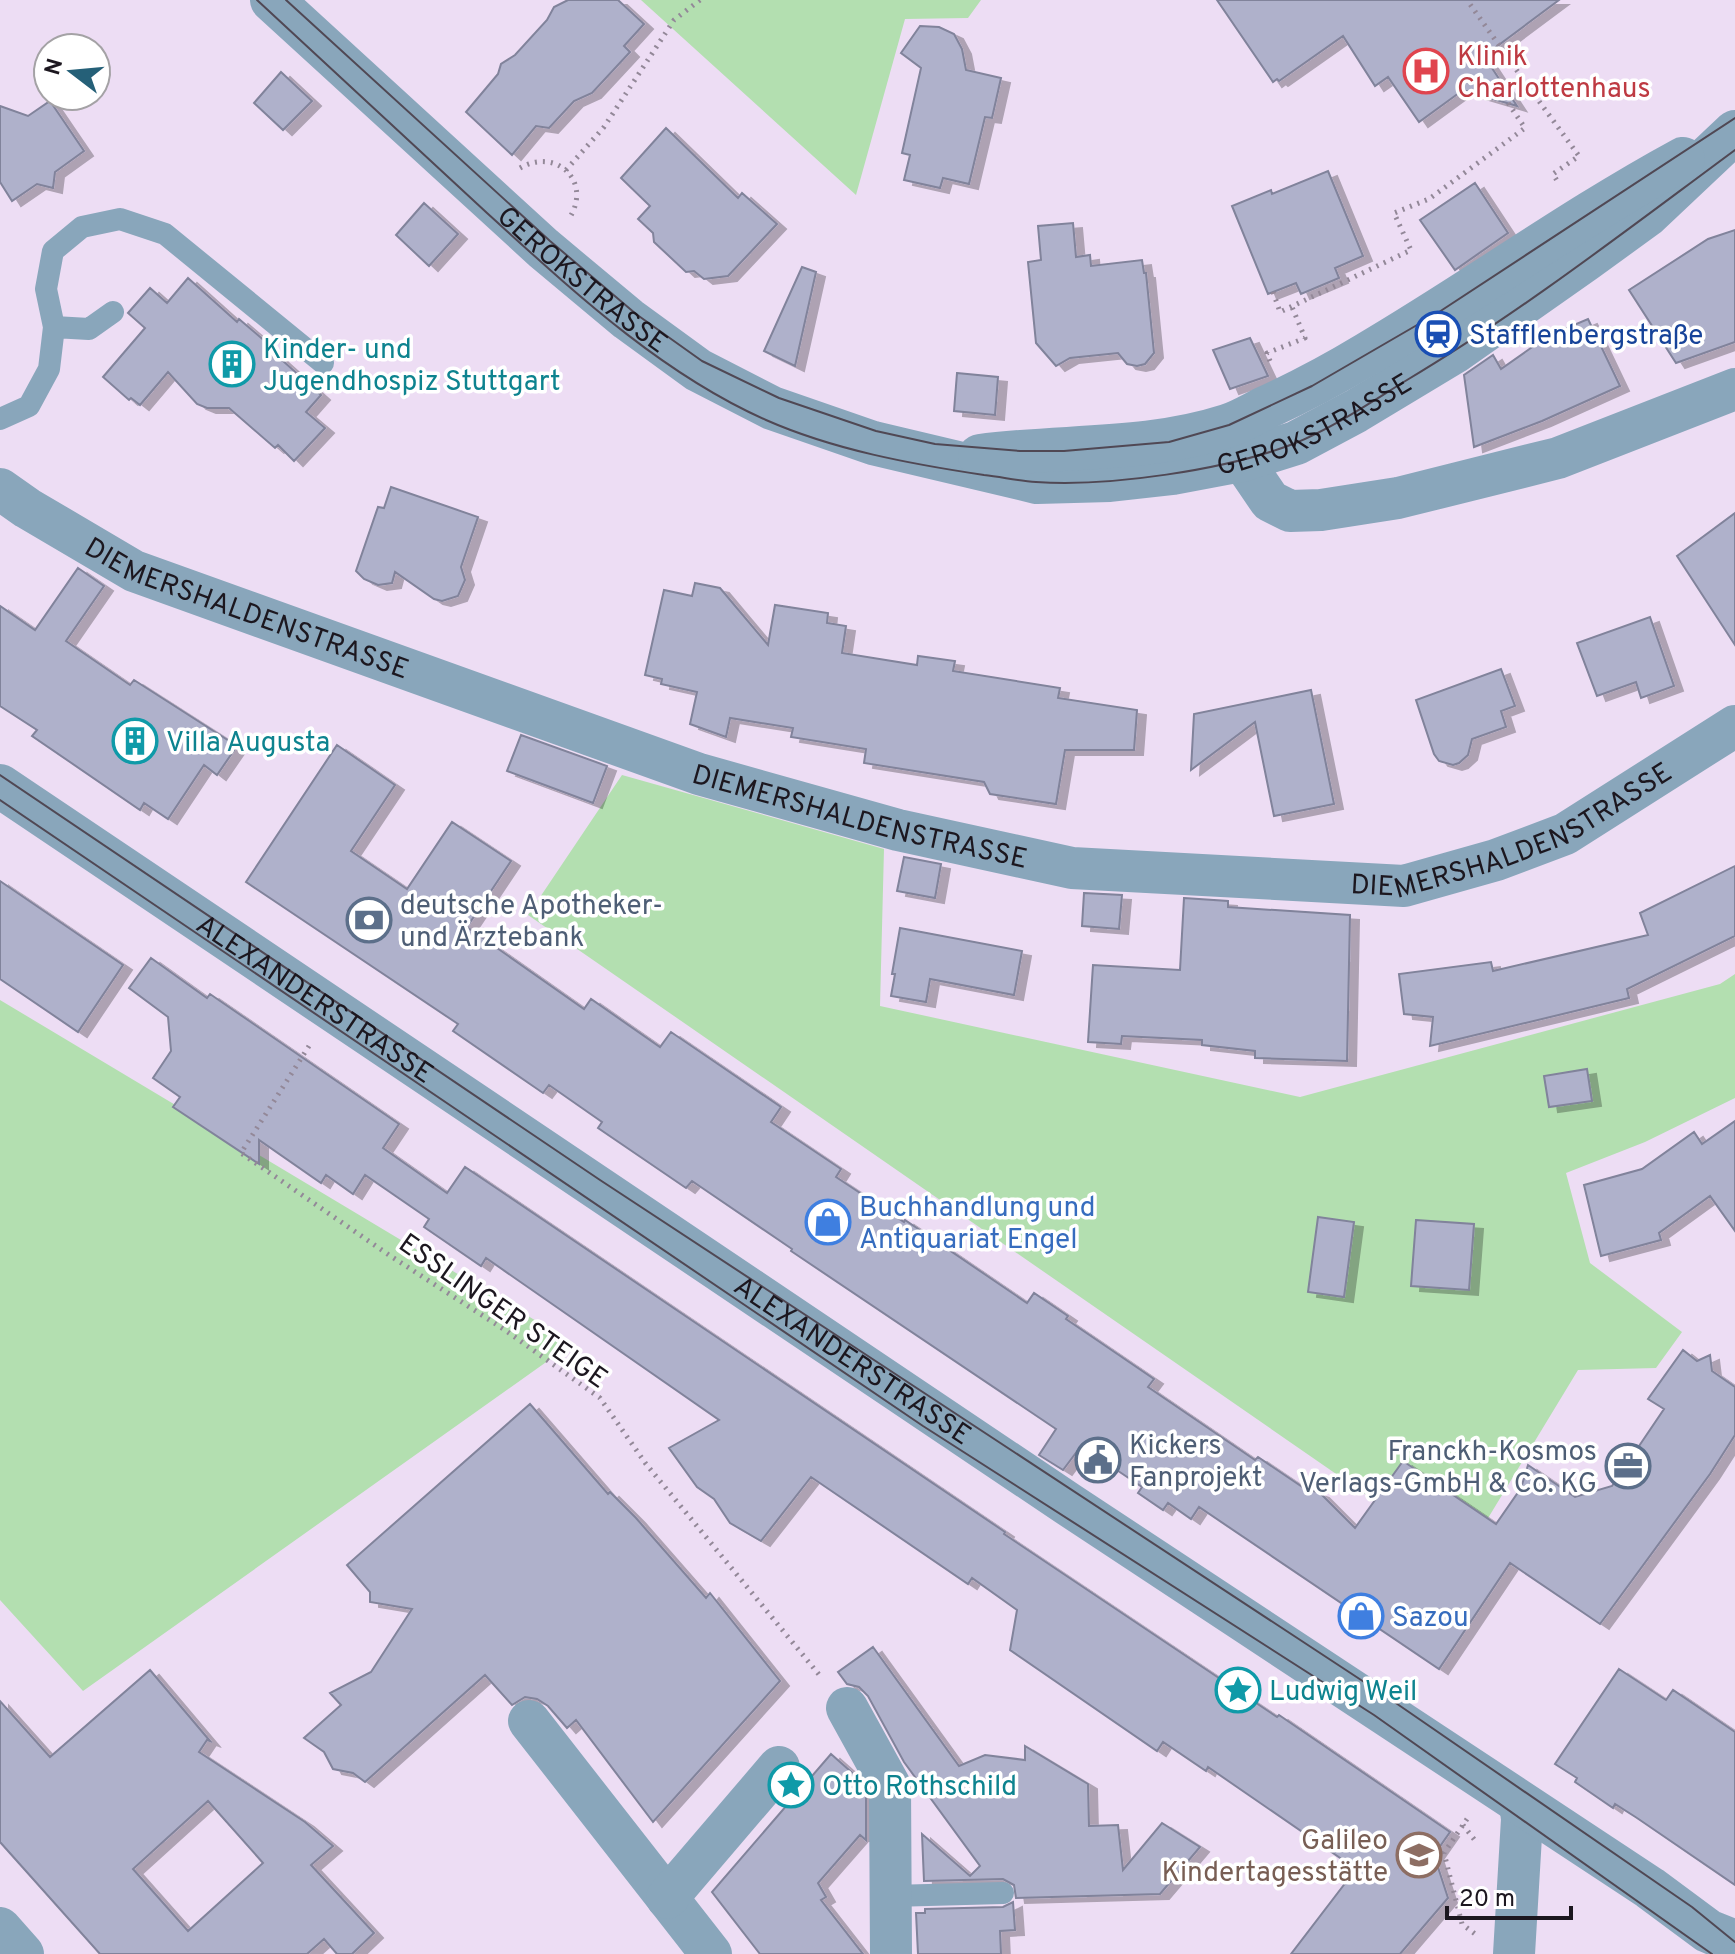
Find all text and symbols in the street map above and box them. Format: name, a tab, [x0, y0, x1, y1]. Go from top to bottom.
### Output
north arrow	[32, 32, 112, 112]
place label: Klinik Charlottenhaus	[1457, 40, 1651, 108]
hospital icon: Klinik Charlottenhaus	[1402, 47, 1450, 95]
text: N	[40, 56, 70, 78]
street label: GEROKSTRASSE	[488, 200, 674, 363]
station icon: Stafflenbergstraße	[1414, 310, 1462, 358]
place label: Stafflenbergstraße	[1469, 319, 1703, 355]
place label: Kinder- und Jugendhospiz Stuttgart	[263, 333, 561, 401]
building icon: Kinder- und Jugendhospiz Stuttgart	[208, 340, 256, 388]
street label: GEROKSTRASSE	[1214, 367, 1419, 485]
street label: DIEMERSHALDENSTRASSE	[77, 531, 413, 689]
building icon: Villa Augusta	[111, 717, 159, 765]
place label: Villa Augusta	[166, 726, 330, 762]
street label: DIEMERSHALDENSTRASSE	[1350, 756, 1680, 909]
street label: DIEMERSHALDENSTRASSE	[687, 758, 1030, 879]
place label: deutsche Apotheker- und Ärztebank	[400, 889, 663, 957]
bank icon: deutsche Apotheker- und Ärztebank	[345, 896, 393, 944]
street label: ALEXANDERSTRASSE	[188, 908, 439, 1093]
place label: Buchhandlung und Antiquariat Engel	[859, 1191, 1095, 1259]
shop icon: Buchhandlung und Antiquariat Engel	[804, 1198, 852, 1246]
street label: ESSLINGER STEIGE	[391, 1227, 614, 1398]
street label: ALEXANDERSTRASSE	[726, 1269, 977, 1455]
place label: Kickers Fanprojekt	[1129, 1429, 1263, 1497]
place label: Franckh-Kosmos Verlags-GmbH & Co. KG	[1299, 1435, 1597, 1503]
public building icon: Kickers Fanprojekt	[1074, 1436, 1122, 1484]
office icon: Franckh-Kosmos Verlags-GmbH & Co. KG	[1604, 1442, 1652, 1490]
shop icon: Sazou	[1337, 1592, 1385, 1640]
place label: Sazou	[1392, 1601, 1469, 1637]
place icon: Ludwig Weil	[1214, 1666, 1262, 1714]
place label: Ludwig Weil	[1269, 1675, 1417, 1711]
place icon: Otto Rothschild	[767, 1761, 815, 1809]
place label: Otto Rothschild	[822, 1770, 1017, 1806]
place label: Galileo Kindertagesstätte	[1161, 1824, 1388, 1892]
school or university icon: Galileo Kindertagesstätte	[1395, 1831, 1443, 1879]
scale bar	[1447, 1870, 1571, 1920]
text: 20 m	[1459, 1885, 1515, 1915]

